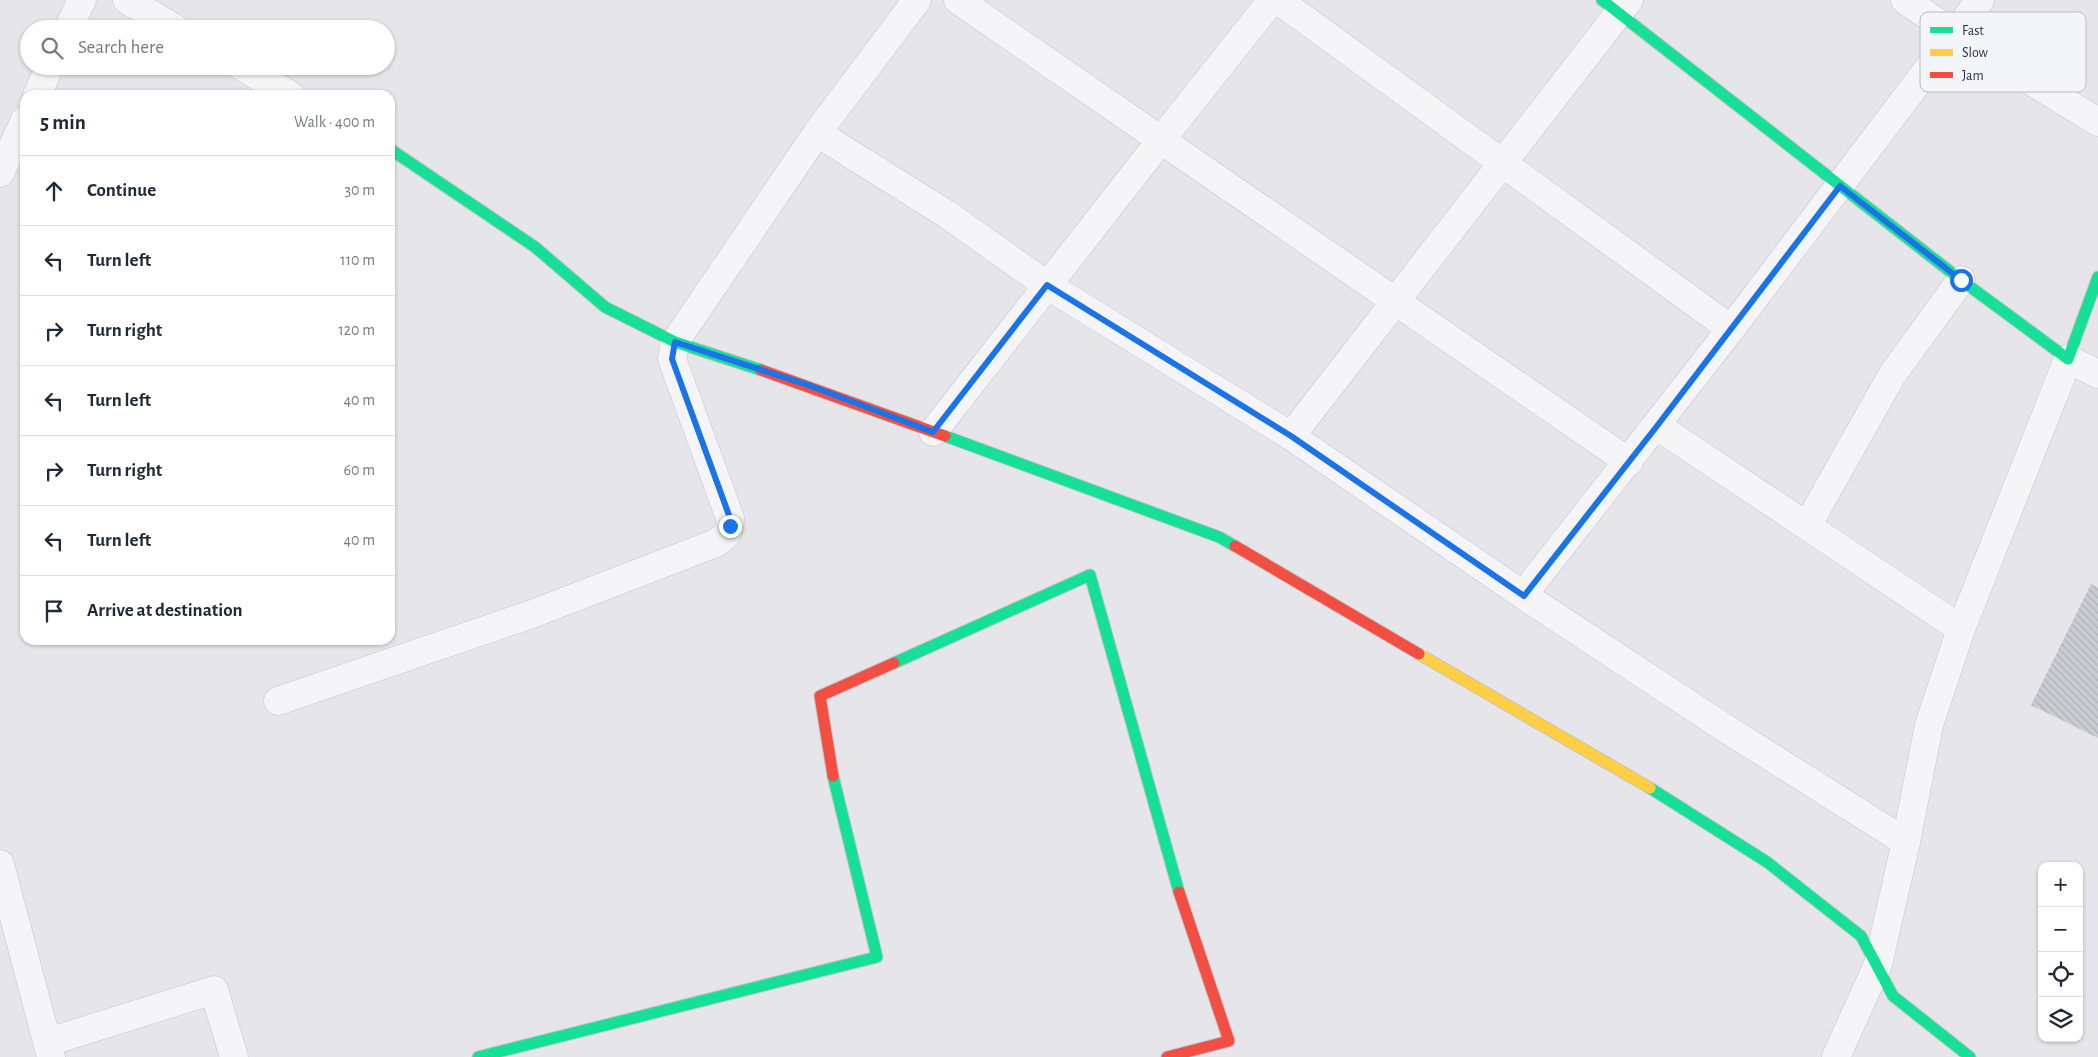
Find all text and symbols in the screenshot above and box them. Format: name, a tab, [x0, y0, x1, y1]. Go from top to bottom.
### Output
legend	[1920, 12, 2086, 92]
search box	[20, 20, 395, 75]
text: Fast	[1962, 24, 1984, 38]
icon: search	[38, 34, 66, 62]
text: Search here	[78, 38, 164, 57]
text: Slow	[1962, 46, 1989, 60]
text: Jam	[1962, 69, 1984, 83]
text: 5 min	[40, 112, 86, 133]
text: Walk · 400 m	[294, 114, 375, 130]
icon: ahead	[40, 177, 68, 205]
text: Continue	[87, 181, 156, 200]
text: 30 m	[345, 182, 375, 198]
icon: left	[40, 247, 68, 275]
text: Turn left	[87, 251, 151, 270]
text: 110 m	[340, 252, 375, 268]
route start	[1950, 269, 1973, 292]
icon: right	[40, 317, 68, 345]
text: Turn right	[87, 321, 162, 340]
text: 120 m	[338, 322, 375, 338]
icon: left	[40, 387, 68, 415]
text: Turn left	[87, 391, 151, 410]
text: 40 m	[343, 392, 375, 408]
icon: right	[40, 457, 68, 485]
text: Turn right	[87, 461, 162, 480]
text: 60 m	[344, 462, 375, 478]
route end	[719, 515, 742, 538]
icon: left	[40, 527, 68, 555]
text: Turn left	[87, 531, 151, 550]
text: 40 m	[343, 532, 375, 548]
icon: arrive	[40, 597, 68, 625]
text: Arrive at destination	[87, 601, 243, 620]
map controls	[2038, 862, 2083, 1042]
button: +	[2038, 862, 2083, 907]
button: −	[2038, 907, 2083, 952]
button: locate	[2038, 952, 2083, 997]
button: layers	[2038, 997, 2083, 1042]

